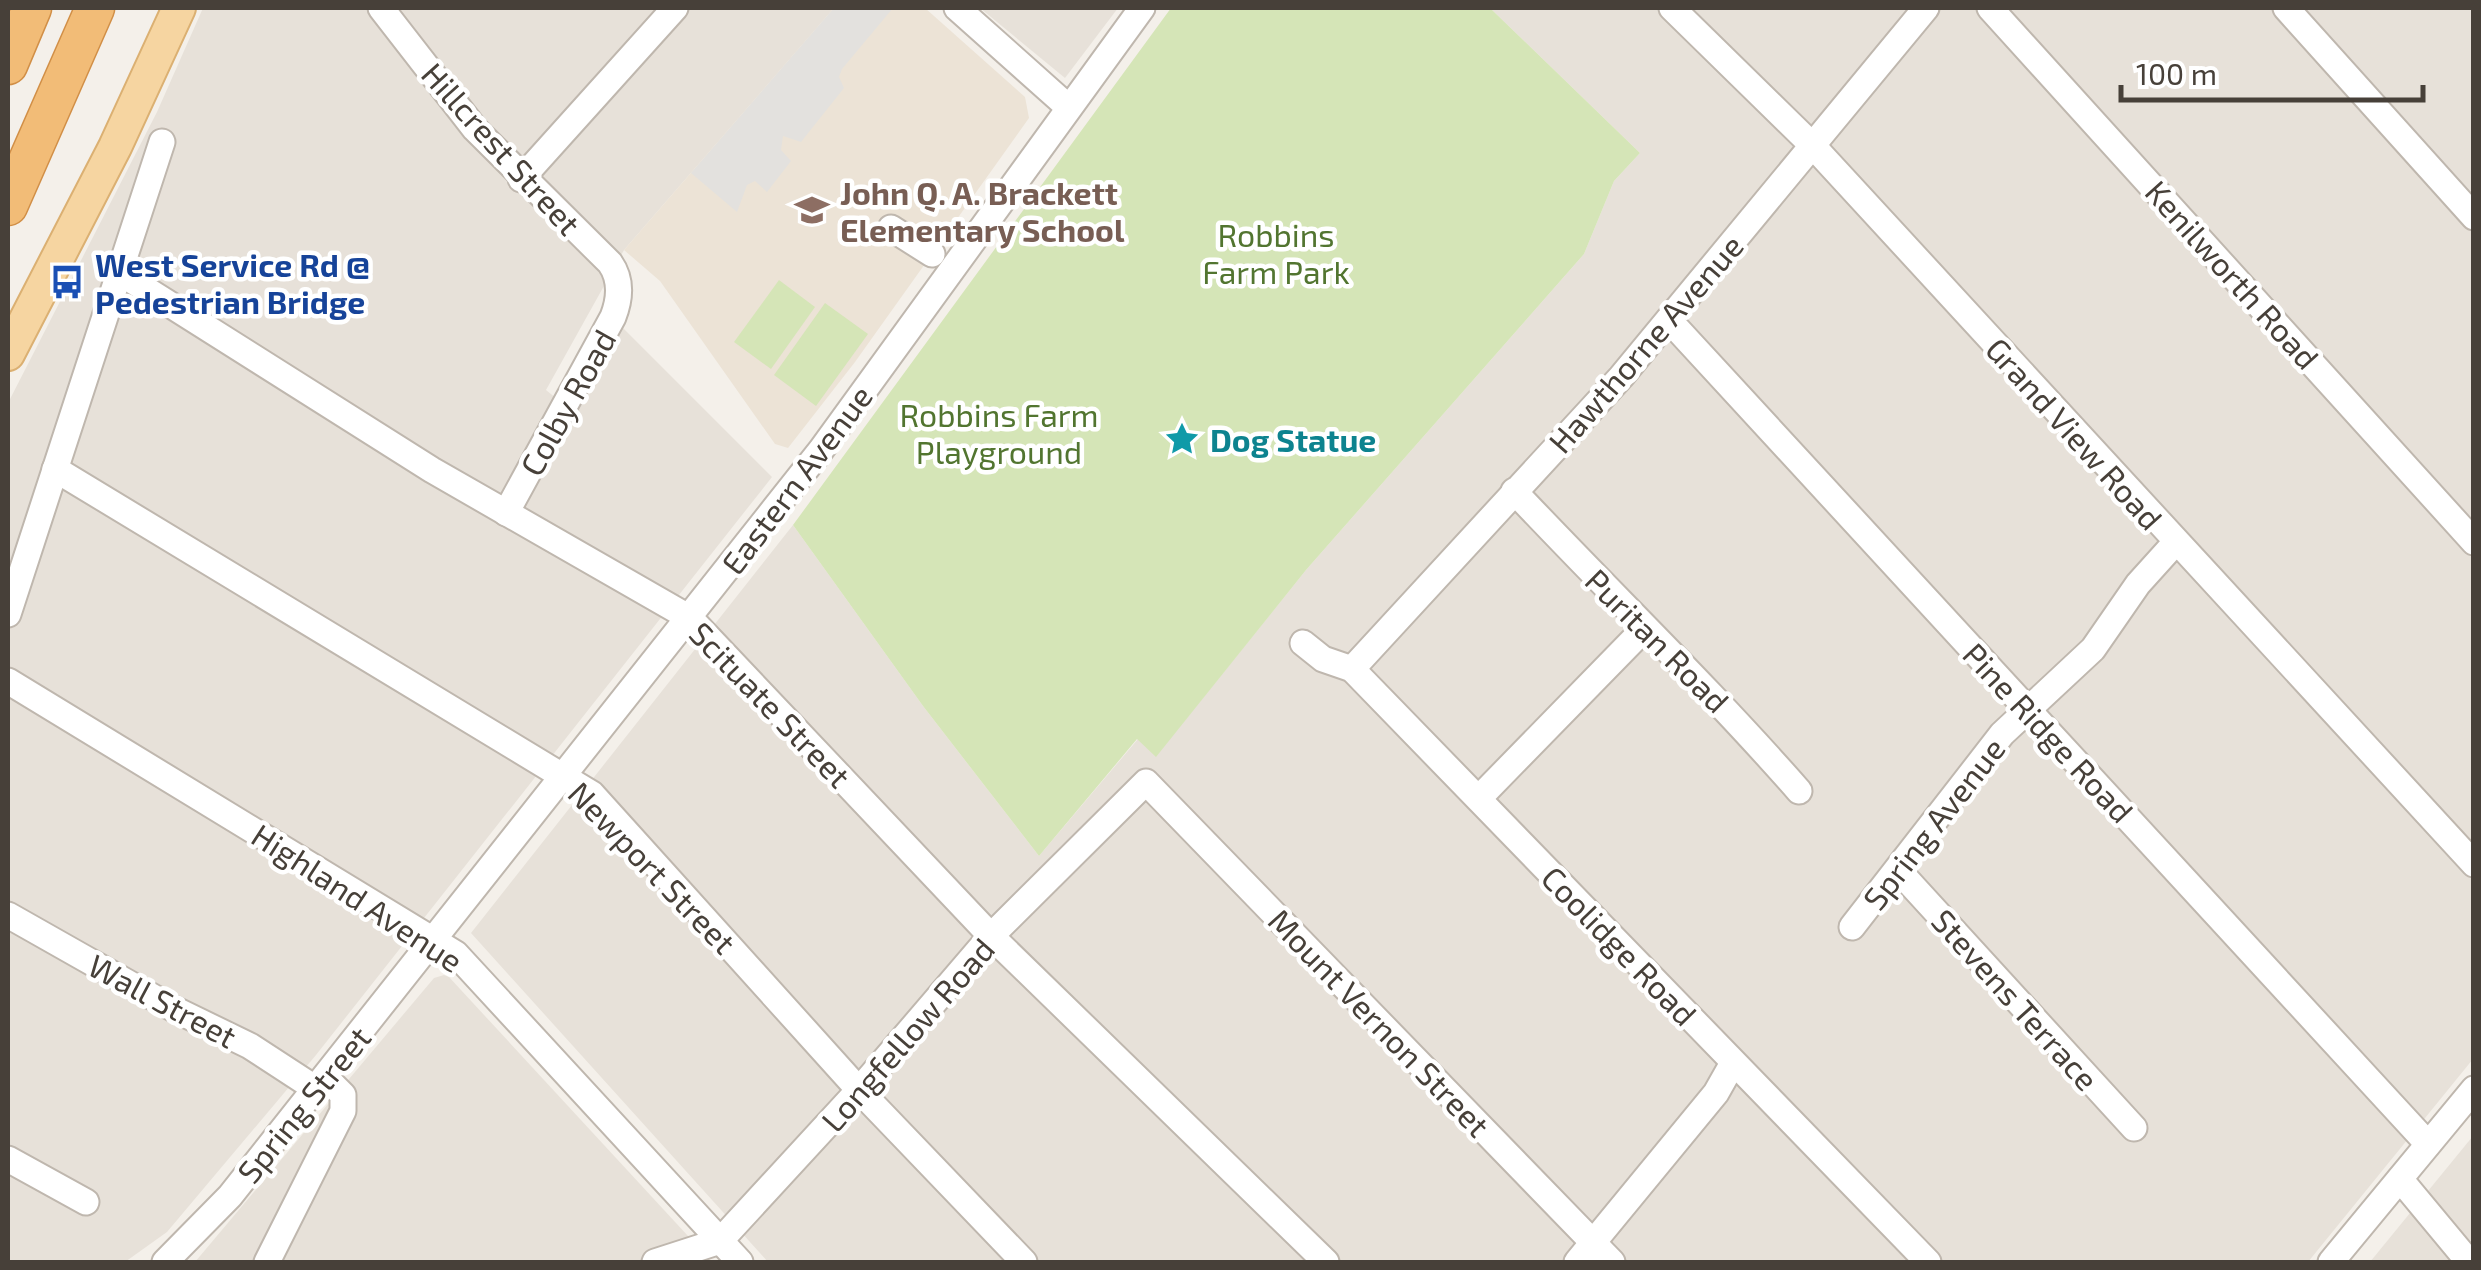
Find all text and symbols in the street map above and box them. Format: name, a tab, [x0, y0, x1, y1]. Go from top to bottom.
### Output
scale bar	[2121, 40, 2424, 102]
street label: Hillcrest Street	[415, 54, 589, 242]
text: 100 m	[2136, 55, 2217, 91]
street label: Kenilworth Road	[2139, 172, 2327, 376]
place label: John Q. A. Brackett Elementary School	[840, 173, 1125, 249]
school or university icon: John Q. A. Brackett Elementary School	[793, 191, 831, 229]
park label: Robbins Farm Park	[1202, 215, 1350, 290]
street label: Hawthorne Avenue	[1540, 226, 1750, 460]
place label: West Service Rd @ Pedestrian Bridge	[95, 245, 370, 320]
bus stop icon: West Service Rd @ Pedestrian Bridge	[48, 263, 86, 301]
street label: Colby Road	[511, 322, 623, 482]
street label: Grand View Road	[1979, 329, 2171, 537]
street label: Eastern Avenue	[713, 377, 879, 581]
park label: Robbins Farm Playground	[899, 395, 1099, 470]
place icon: Dog Statue	[1163, 420, 1201, 458]
place label: Dog Statue	[1210, 420, 1376, 458]
street label: Puritan Road	[1578, 560, 1738, 720]
street label: Scituate Street	[683, 613, 859, 795]
street label: Pine Ridge Road	[1956, 634, 2142, 830]
street label: Spring Avenue	[1854, 730, 2012, 916]
street label: Newport Street	[562, 773, 744, 961]
street label: Highland Avenue	[246, 815, 470, 979]
street label: Coolidge Road	[1535, 858, 1705, 1032]
street label: Mount Vernon Street	[1262, 900, 1498, 1144]
street label: Stevens Terrace	[1925, 901, 2107, 1097]
street label: Longfellow Road	[813, 930, 1001, 1138]
street label: Wall Street	[83, 945, 243, 1055]
street label: Spring Street	[229, 1018, 377, 1190]

